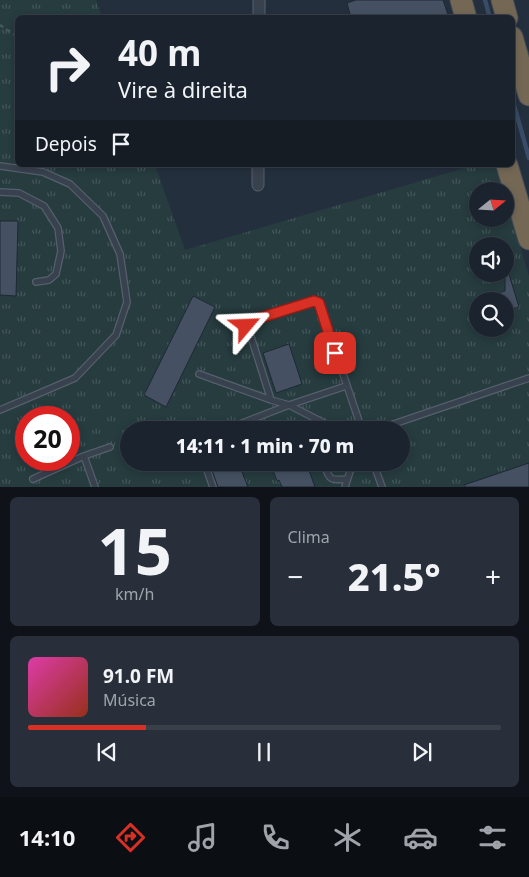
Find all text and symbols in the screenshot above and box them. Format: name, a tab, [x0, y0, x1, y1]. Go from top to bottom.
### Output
text: 40 m	[118, 29, 201, 76]
icon: right	[35, 35, 100, 100]
text: Vire à direita	[118, 74, 248, 104]
icon: arrive	[107, 130, 135, 158]
text: Depois	[35, 131, 97, 157]
north arrow	[469, 182, 514, 228]
map controls	[469, 182, 514, 337]
button: sound	[469, 237, 514, 282]
button: search	[469, 292, 514, 337]
position arrow	[219, 299, 271, 351]
pin	[314, 332, 356, 374]
icon: arrive	[321, 339, 349, 367]
speed limit sign: 20	[15, 406, 80, 471]
text: 14:11 · 1 min · 70 m	[176, 433, 354, 459]
text: 15	[98, 506, 172, 594]
text: Clima	[288, 526, 330, 548]
text: 21.5°	[348, 550, 441, 602]
text: −	[288, 557, 304, 595]
text: +	[485, 557, 501, 595]
text: km/h	[115, 583, 154, 605]
text: 91.0 FM	[103, 663, 174, 689]
text: Música	[103, 689, 156, 711]
icon: previous	[93, 738, 121, 766]
icon: pause	[250, 738, 278, 766]
icon: next	[408, 738, 436, 766]
icon: directions	[113, 820, 148, 855]
icon: music	[185, 820, 220, 855]
icon: phone	[258, 820, 293, 855]
icon: climate	[330, 820, 365, 855]
icon: car	[403, 820, 438, 855]
icon: filters	[475, 820, 510, 855]
text: 14:10	[19, 822, 75, 852]

